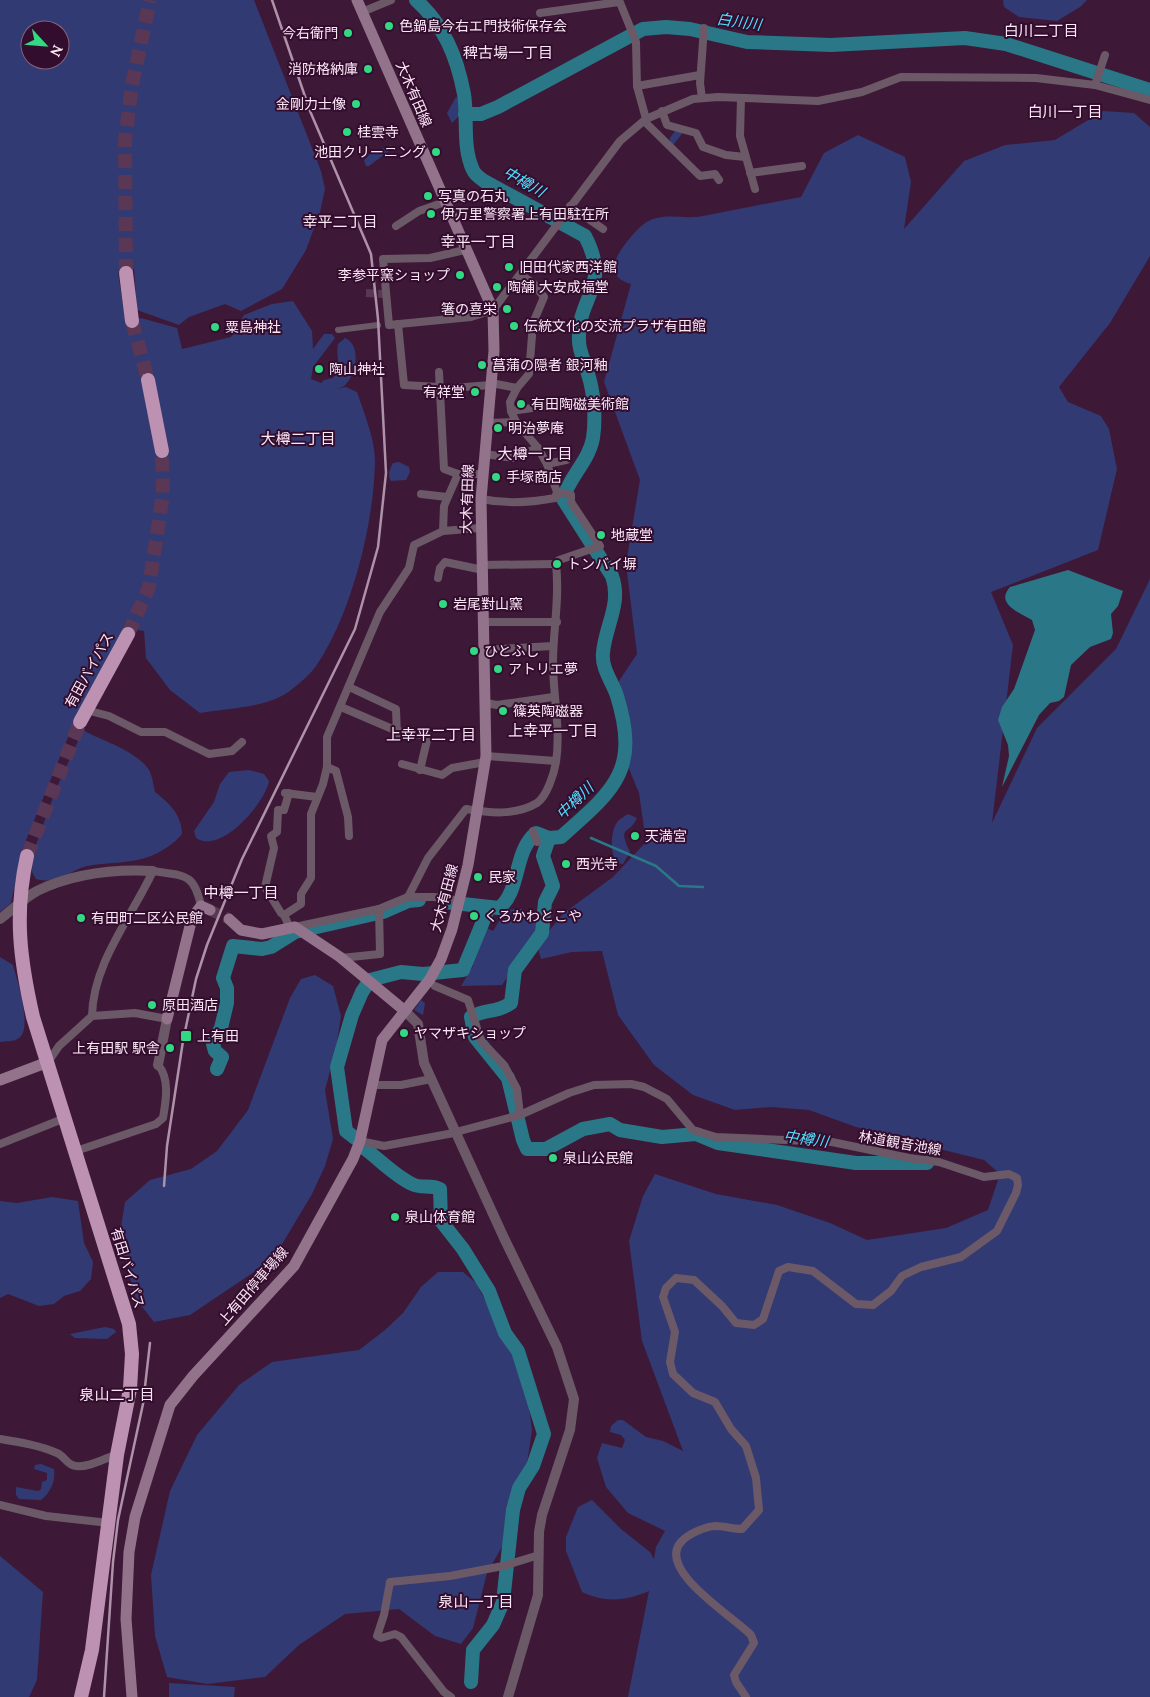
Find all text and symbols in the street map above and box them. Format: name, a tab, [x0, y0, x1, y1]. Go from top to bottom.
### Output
water label: 白川川	[715, 9, 765, 34]
place label: 色鍋島今右エ門技術保存会	[399, 17, 567, 35]
north arrow	[20, 20, 70, 70]
marker: 色鍋島今右エ門技術保存会	[383, 20, 395, 32]
district label: 白川二丁目	[1003, 21, 1079, 40]
place label: 今右衛門	[282, 24, 338, 42]
marker: 今右衛門	[342, 27, 354, 39]
text: N	[46, 42, 67, 60]
district label: 稗古場一丁目	[463, 43, 553, 62]
street label: 大木有田線	[392, 58, 436, 130]
place label: 消防格納庫	[288, 60, 358, 78]
marker: 消防格納庫	[362, 63, 374, 75]
place label: 金剛力士像	[276, 95, 346, 113]
marker: 金剛力士像	[350, 98, 362, 110]
district label: 白川一丁目	[1027, 102, 1103, 121]
place label: 桂雲寺	[357, 123, 399, 141]
marker: 桂雲寺	[341, 126, 353, 138]
place label: 池田クリーニング	[314, 143, 426, 161]
marker: 池田クリーニング	[430, 146, 442, 158]
water label: 中樽川	[500, 162, 550, 202]
place label: 写真の石丸	[438, 187, 508, 205]
marker: 写真の石丸	[422, 190, 434, 202]
place label: 伊万里警察署上有田駐在所	[441, 205, 609, 223]
marker: 伊万里警察署上有田駐在所	[425, 208, 437, 220]
district label: 幸平二丁目	[302, 212, 378, 231]
district label: 幸平一丁目	[440, 232, 516, 251]
place label: 旧田代家西洋館	[519, 258, 617, 276]
marker: 旧田代家西洋館	[503, 261, 515, 273]
place label: 李参平窯ショップ	[338, 266, 450, 284]
marker: 李参平窯ショップ	[454, 269, 466, 281]
place label: 陶舗 大安成福堂	[507, 278, 609, 296]
marker: 陶舗 大安成福堂	[491, 281, 503, 293]
place label: 箸の喜栄	[441, 300, 497, 318]
marker: 箸の喜栄	[501, 303, 513, 315]
place label: 伝統文化の交流プラザ有田館	[524, 317, 706, 335]
place label: 粟島神社	[225, 318, 281, 336]
marker: 伝統文化の交流プラザ有田館	[508, 320, 520, 332]
marker: 粟島神社	[209, 321, 221, 333]
place label: 菖蒲の隠者 銀河釉	[492, 356, 608, 374]
marker: 菖蒲の隠者 銀河釉	[476, 359, 488, 371]
place label: 陶山神社	[329, 360, 385, 378]
marker: 陶山神社	[313, 363, 325, 375]
place label: 有祥堂	[423, 383, 465, 401]
marker: 有祥堂	[469, 386, 481, 398]
place label: 有田陶磁美術館	[531, 395, 629, 413]
marker: 有田陶磁美術館	[515, 398, 527, 410]
place label: 明治夢庵	[508, 419, 564, 437]
marker: 明治夢庵	[492, 422, 504, 434]
district label: 大樽二丁目	[260, 429, 336, 448]
district label: 大樽一丁目	[497, 444, 573, 463]
street label: 大木有田線	[457, 464, 477, 534]
place label: 手塚商店	[506, 468, 562, 486]
marker: 手塚商店	[490, 471, 502, 483]
place label: 地蔵堂	[611, 526, 653, 544]
marker: 地蔵堂	[595, 529, 607, 541]
place label: トンバイ塀	[567, 555, 637, 573]
marker: トンバイ塀	[551, 558, 563, 570]
place label: 岩尾對山窯	[453, 595, 523, 613]
marker: 岩尾對山窯	[437, 598, 449, 610]
street label: 有田バイパス	[61, 629, 117, 711]
place label: ひとふし	[484, 642, 540, 660]
marker: ひとふし	[468, 645, 480, 657]
place label: アトリエ夢	[508, 660, 578, 678]
marker: アトリエ夢	[492, 663, 504, 675]
place label: 篠英陶磁器	[513, 702, 583, 720]
marker: 篠英陶磁器	[497, 705, 509, 717]
district label: 上幸平一丁目	[508, 721, 598, 740]
district label: 上幸平二丁目	[386, 725, 476, 744]
water label: 中樽川	[552, 777, 599, 823]
place label: 天満宮	[645, 827, 687, 845]
marker: 天満宮	[629, 830, 641, 842]
place label: 西光寺	[576, 855, 618, 873]
marker: 西光寺	[560, 858, 572, 870]
street label: 大木有田線	[426, 862, 462, 934]
place label: 民家	[488, 868, 516, 886]
marker: 民家	[472, 871, 484, 883]
district label: 中樽一丁目	[203, 883, 279, 902]
place label: くろかわとこや	[484, 907, 582, 925]
place label: 有田町二区公民館	[91, 909, 203, 927]
marker: くろかわとこや	[468, 910, 480, 922]
marker: 有田町二区公民館	[75, 912, 87, 924]
place label: 原田酒店	[162, 996, 218, 1014]
marker: 原田酒店	[146, 999, 158, 1011]
place label: ヤマザキショップ	[414, 1024, 526, 1042]
place label: 上有田	[197, 1027, 239, 1045]
marker: ヤマザキショップ	[398, 1027, 410, 1039]
marker: 上有田	[179, 1029, 193, 1043]
place label: 上有田駅 駅舎	[72, 1039, 160, 1057]
marker: 上有田駅 駅舎	[164, 1042, 176, 1054]
water label: 中樽川	[782, 1126, 832, 1151]
street label: 林道観音池線	[857, 1127, 943, 1159]
place label: 泉山公民館	[563, 1149, 633, 1167]
marker: 泉山公民館	[547, 1152, 559, 1164]
place label: 泉山体育館	[405, 1208, 475, 1226]
marker: 泉山体育館	[389, 1211, 401, 1223]
street label: 有田バイパス	[107, 1225, 149, 1311]
street label: 上有田停車場線	[214, 1243, 292, 1329]
district label: 泉山二丁目	[79, 1385, 155, 1404]
district label: 泉山一丁目	[438, 1592, 514, 1611]

